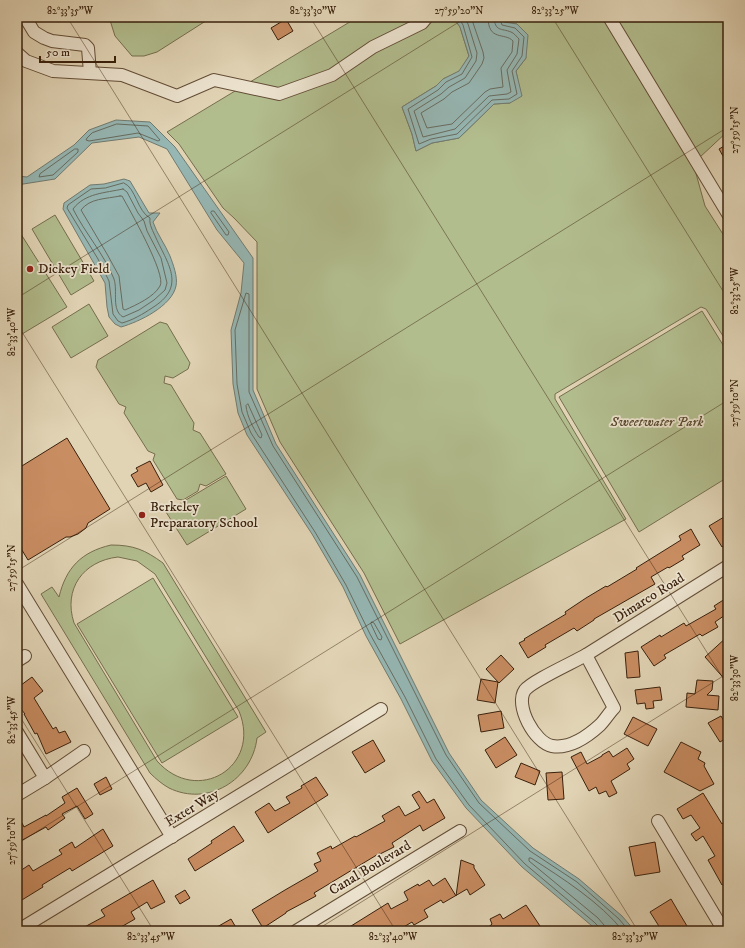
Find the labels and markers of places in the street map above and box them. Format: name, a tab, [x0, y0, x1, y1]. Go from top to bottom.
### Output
place label: Dickey Field	[38, 260, 110, 278]
marker: Dickey Field	[25, 264, 35, 274]
place label: Berkeley Preparatory School	[150, 498, 259, 532]
marker: Berkeley Preparatory School	[137, 510, 147, 520]

